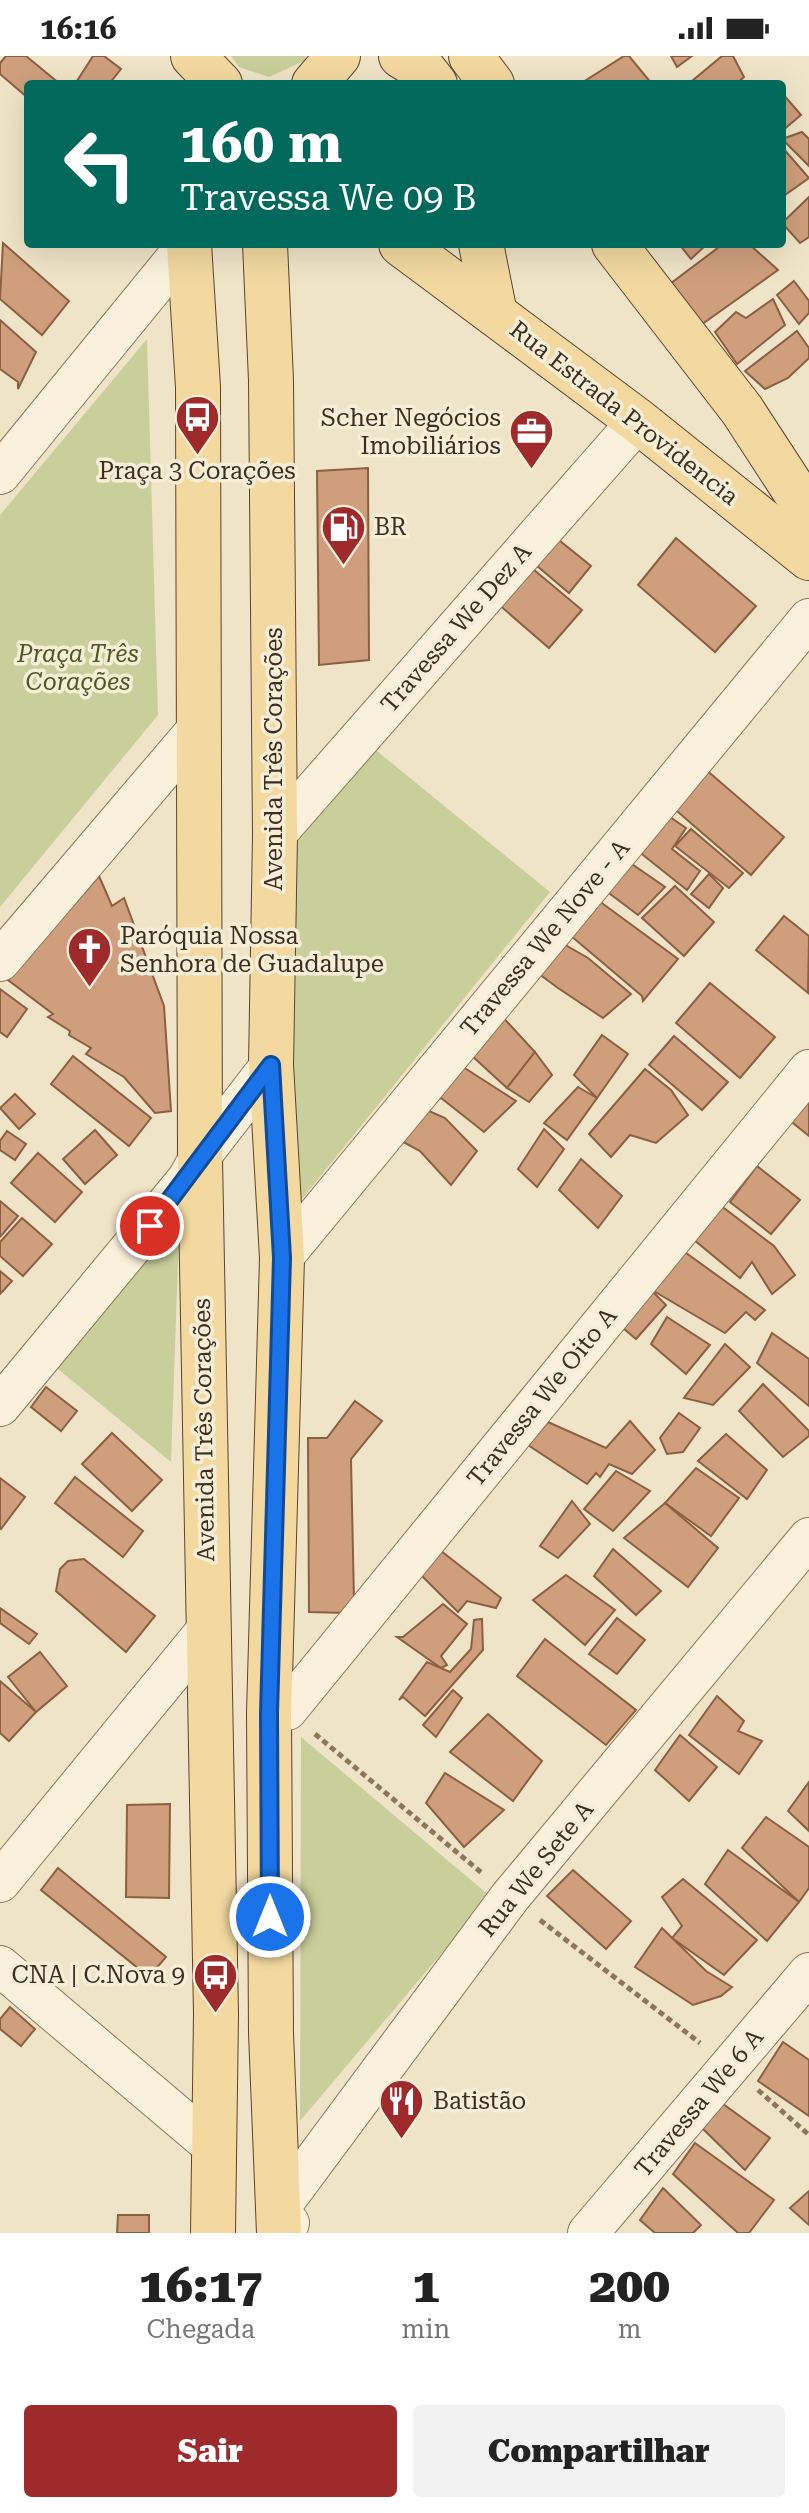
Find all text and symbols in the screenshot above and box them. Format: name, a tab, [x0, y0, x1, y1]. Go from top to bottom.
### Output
text: 16:16	[40, 11, 117, 46]
text: 160 m	[180, 110, 342, 176]
icon: left	[48, 112, 152, 216]
text: Travessa We 09 B	[180, 177, 477, 219]
street label: Rua Estrada Providencia	[504, 315, 744, 511]
bus stop icon: Praça 3 Corações	[173, 393, 221, 456]
place label: Scher Negócios Imobiliários	[321, 404, 501, 460]
office icon: Scher Negócios Imobiliários	[508, 408, 556, 471]
place label: Praça 3 Corações	[98, 457, 296, 485]
fuel station icon: BR	[319, 503, 367, 566]
place label: BR	[374, 513, 407, 541]
street label: Travessa We Dez A	[375, 538, 537, 718]
street label: Avenida Três Corações	[260, 627, 288, 891]
park label: Praça Três Corações	[16, 640, 139, 696]
street label: Travessa We Nove - A	[455, 834, 636, 1042]
place label: Paróquia Nossa Senhora de Guadalupe	[120, 922, 384, 978]
church icon: Paróquia Nossa Senhora de Guadalupe	[65, 926, 113, 989]
pin	[116, 1192, 184, 1260]
icon: arrive	[128, 1204, 172, 1248]
street label: Avenida Três Corações	[188, 1298, 220, 1562]
street label: Travessa We Oito A	[461, 1302, 623, 1492]
street label: Rua We Sete A	[473, 1795, 599, 1942]
position arrow	[228, 1875, 312, 1959]
bus stop icon: CNA | C.Nova 9	[192, 1951, 240, 2014]
place label: CNA | C.Nova 9	[12, 1961, 185, 1989]
street label: Travessa We 6 A	[629, 2023, 769, 2183]
restaurant icon: Batistão	[378, 2077, 426, 2140]
place label: Batistão	[433, 2087, 526, 2115]
text: 16:17	[139, 2258, 262, 2314]
text: 1	[412, 2258, 439, 2314]
text: 200	[589, 2258, 670, 2314]
text: Chegada	[146, 2314, 255, 2344]
text: min	[402, 2314, 450, 2344]
text: m	[618, 2314, 641, 2344]
button: Sair	[24, 2405, 397, 2497]
button: Compartilhar	[413, 2405, 785, 2497]

